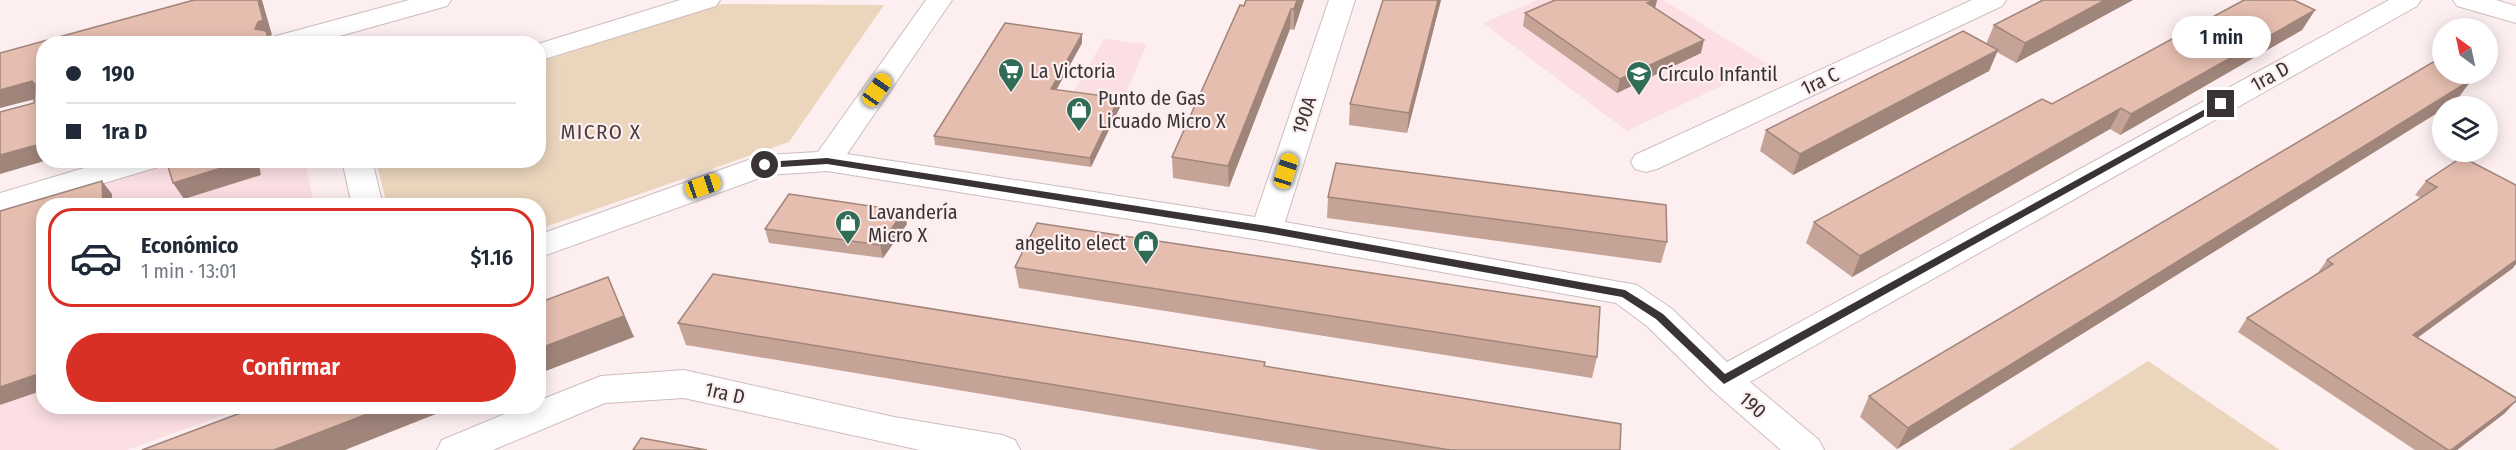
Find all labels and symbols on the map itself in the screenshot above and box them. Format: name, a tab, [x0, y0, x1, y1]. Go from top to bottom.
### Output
callout: 1 min	[2172, 17, 2270, 59]
north arrow	[2432, 18, 2498, 84]
supermarket icon: La Victoria	[996, 56, 1026, 94]
street label: 1ra D	[2247, 56, 2293, 96]
place label: La Victoria	[1030, 59, 1116, 83]
school or university icon: Círculo Infantil	[1624, 59, 1654, 97]
place label: Círculo Infantil	[1658, 62, 1778, 86]
street label: 1ra C	[1797, 62, 1843, 100]
car	[859, 70, 895, 110]
place label: Punto de Gas Licuado Micro X	[1098, 86, 1226, 133]
route end	[2207, 90, 2234, 117]
street label: 190A	[1287, 93, 1322, 137]
shop icon: Punto de Gas Licuado Micro X	[1064, 95, 1094, 133]
district label: MICRO X	[560, 119, 642, 145]
route start	[751, 151, 778, 178]
car	[1272, 151, 1300, 191]
car	[683, 172, 723, 200]
place label: Lavandería Micro X	[868, 200, 958, 247]
shop icon: Lavandería Micro X	[833, 208, 863, 246]
shop icon: angelito elect	[1131, 228, 1161, 266]
place label: angelito elect	[1015, 231, 1126, 255]
street label: 1ra D	[703, 377, 747, 409]
street label: 190	[1735, 387, 1771, 423]

